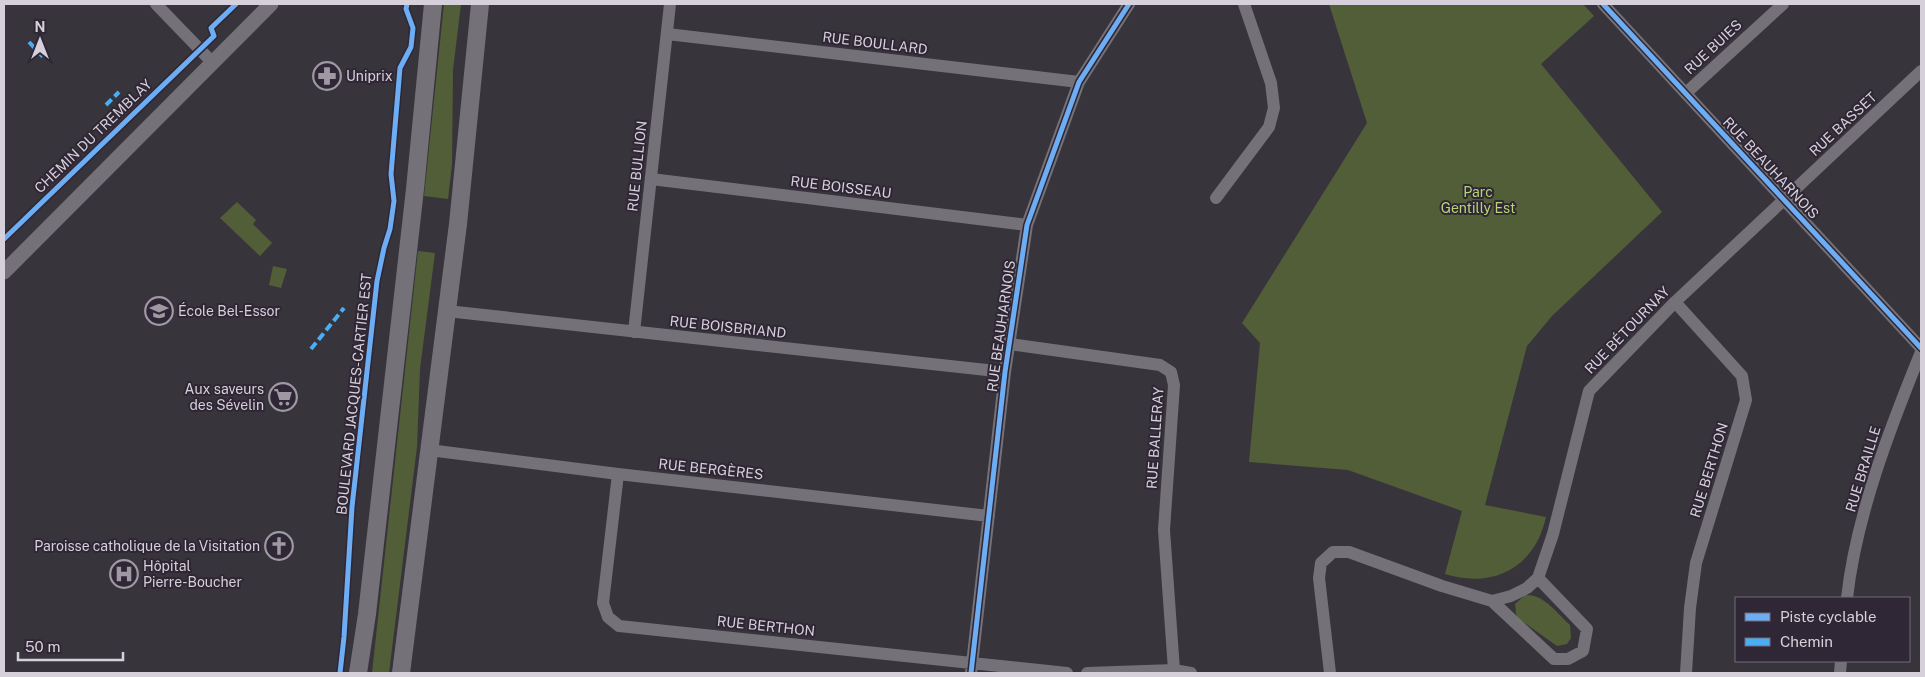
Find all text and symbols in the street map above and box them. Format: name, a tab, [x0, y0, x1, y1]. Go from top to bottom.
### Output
north arrow	[15, 15, 65, 65]
street label: RUE BUIES	[1681, 16, 1745, 78]
text: N	[35, 19, 45, 35]
street label: RUE BOULLARD	[822, 29, 928, 57]
pharmacy icon: Uniprix	[312, 61, 342, 91]
place label: Uniprix	[346, 68, 393, 84]
street label: CHEMIN DU TREMBLAY	[31, 76, 155, 196]
street label: RUE BASSET	[1806, 89, 1880, 159]
street label: RUE BEAUHARNOIS	[1720, 114, 1822, 222]
street label: RUE BULLION	[624, 120, 650, 212]
street label: RUE BOISSEAU	[790, 173, 892, 201]
park label: Parc Gentilly Est	[1441, 184, 1515, 216]
street label: RUE BEAUHARNOIS	[984, 259, 1018, 393]
street label: BOULEVARD JACQUES-CARTIER EST	[333, 272, 375, 516]
street label: RUE BÉTOURNAY	[1581, 282, 1673, 377]
school or university icon: École Bel-Essor	[144, 296, 174, 326]
place label: École Bel-Essor	[178, 302, 280, 319]
street label: RUE BOISBRIAND	[669, 313, 787, 341]
place label: Aux saveurs des Sévelin	[185, 381, 264, 413]
supermarket icon: Aux saveurs des Sévelin	[268, 382, 298, 412]
street label: RUE BALLERAY	[1143, 386, 1167, 490]
street label: RUE BERTHON	[1687, 421, 1731, 519]
street label: RUE BRAILLE	[1842, 424, 1884, 514]
street label: RUE BERGÈRES	[658, 455, 764, 482]
church icon: Paroisse catholique de la Visitation	[264, 531, 294, 561]
place label: Paroisse catholique de la Visitation	[34, 538, 260, 554]
place label: Hôpital Pierre-Boucher	[143, 558, 242, 590]
hospital icon: Hôpital Pierre-Boucher	[109, 559, 139, 589]
legend	[1735, 597, 1910, 662]
text: Piste cyclable	[1780, 608, 1877, 625]
street label: RUE BERTHON	[716, 613, 816, 639]
scale bar	[18, 630, 122, 662]
text: Chemin	[1780, 633, 1833, 650]
text: 50 m	[25, 638, 60, 655]

